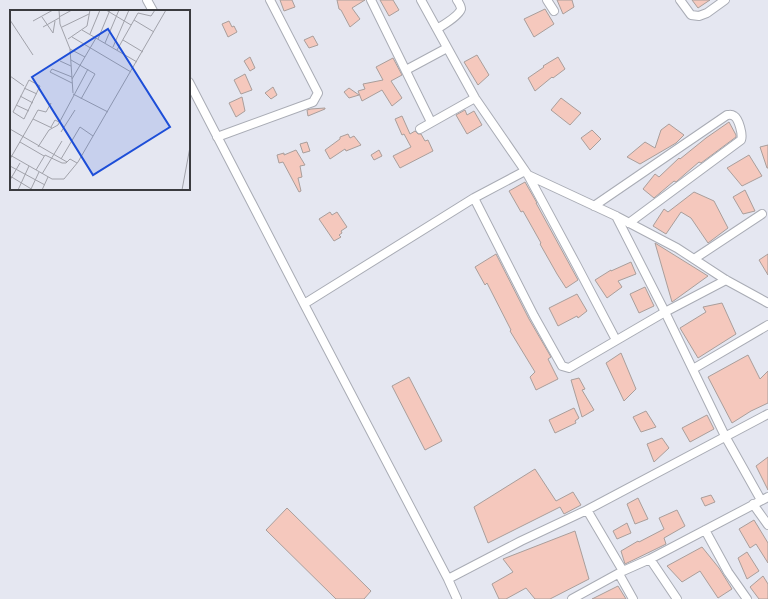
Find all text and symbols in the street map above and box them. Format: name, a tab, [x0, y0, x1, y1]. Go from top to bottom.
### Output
inset map	[10, 10, 190, 190]

